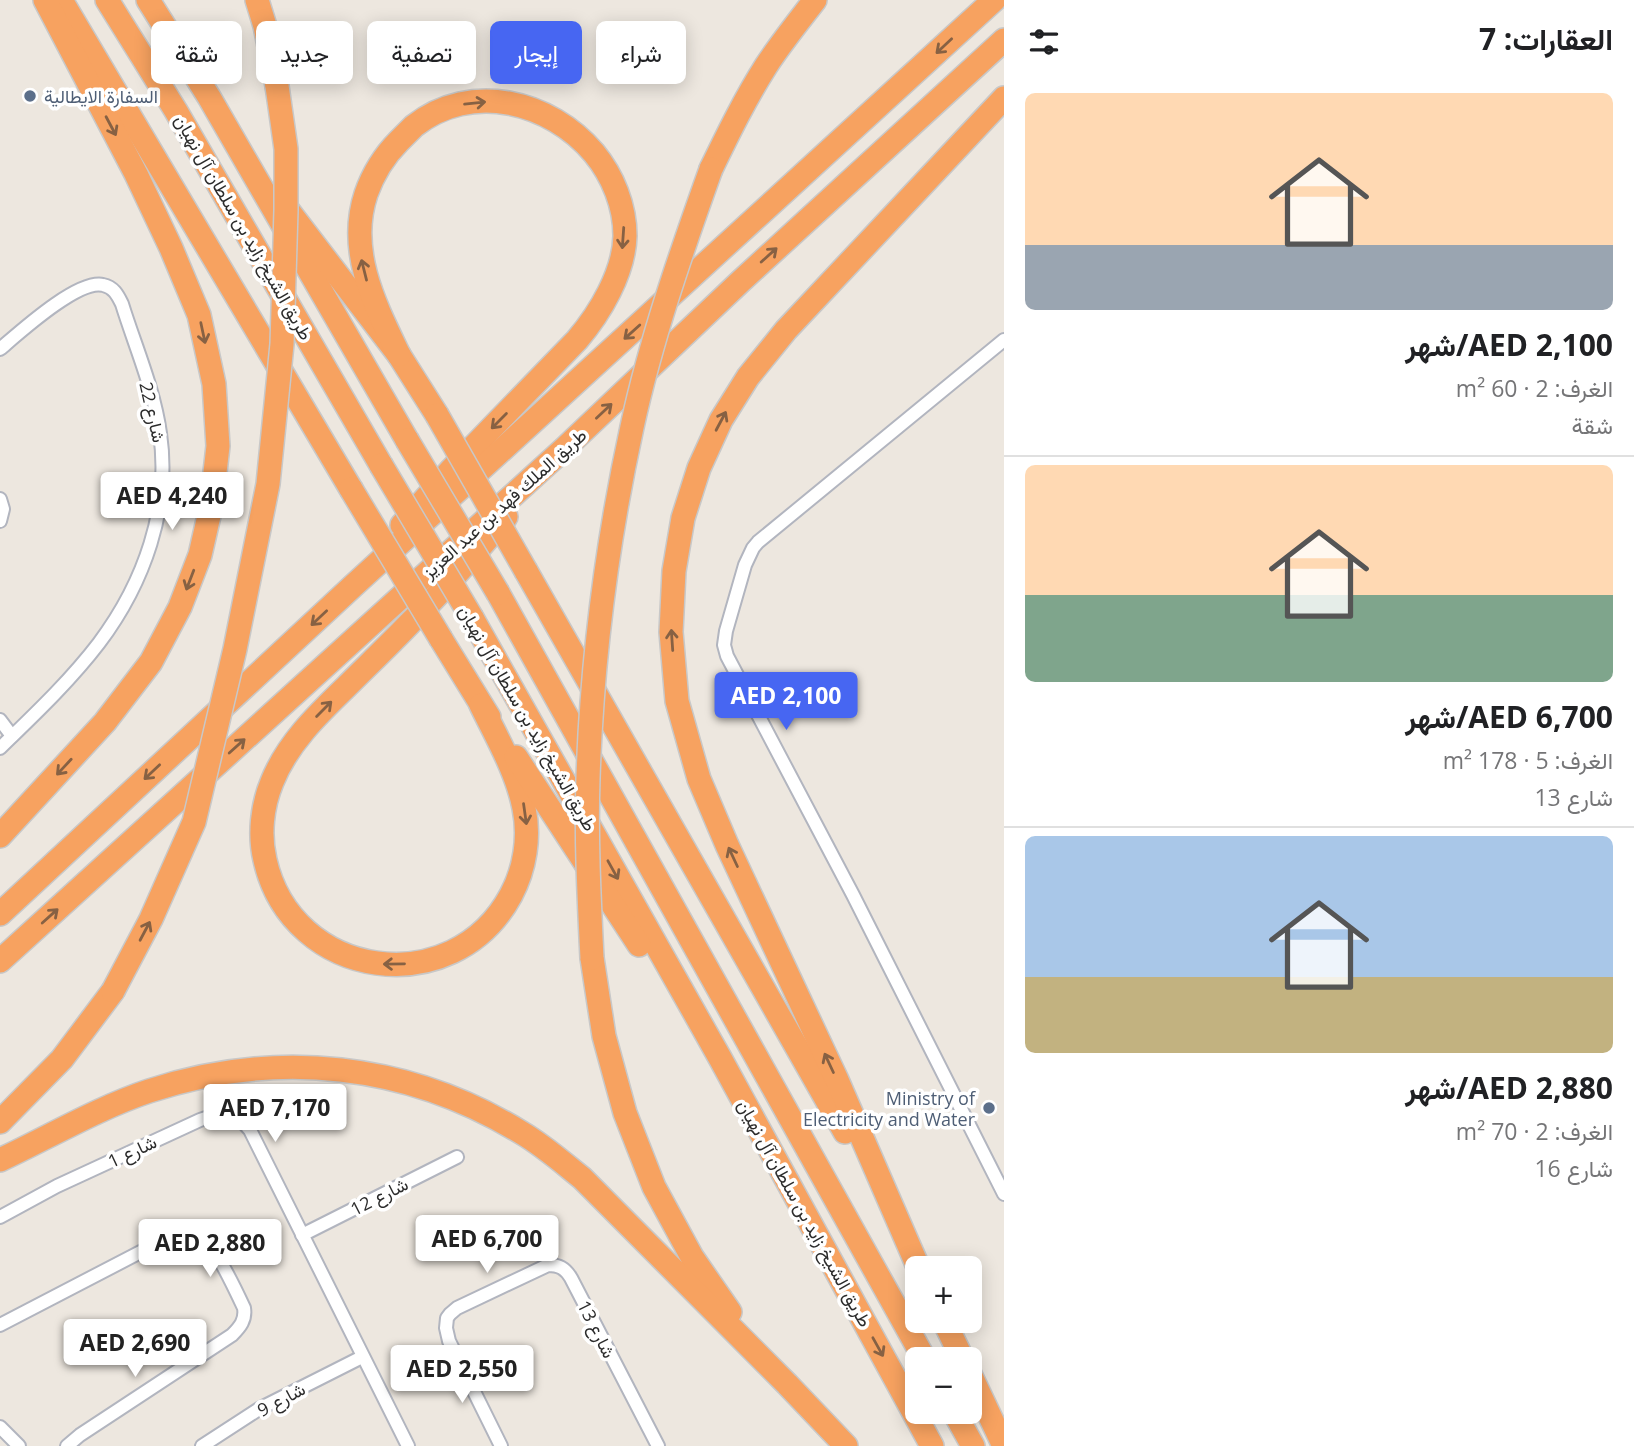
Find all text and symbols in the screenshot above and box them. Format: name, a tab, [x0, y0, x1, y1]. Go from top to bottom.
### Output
text: العقارات: 7	[1479, 18, 1613, 59]
chip: شقة	[151, 21, 242, 84]
chip: جديد	[256, 21, 353, 84]
chip: تصفية	[367, 21, 476, 84]
chip: إيجار	[490, 21, 582, 84]
chip: شراء	[596, 21, 686, 84]
icon: filters	[1025, 23, 1063, 61]
one-way arrow	[935, 38, 953, 54]
place label: السفارة الايطالية	[44, 84, 158, 108]
marker: السفارة الايطالية	[22, 88, 38, 104]
one-way arrow	[463, 96, 486, 109]
street label: طريق الشيخ زايد بن سلطان آل نهيان	[169, 110, 319, 345]
one-way arrow	[104, 115, 118, 135]
icon: home	[1256, 139, 1382, 265]
one-way arrow	[616, 226, 629, 249]
one-way arrow	[760, 247, 778, 263]
one-way arrow	[357, 259, 370, 282]
one-way arrow	[196, 321, 210, 344]
one-way arrow	[623, 324, 641, 340]
text: AED 2,100/شهر	[1405, 324, 1613, 365]
text: الغرف: 2 · 60 m²	[1456, 372, 1613, 404]
street label: شارع 22	[133, 379, 172, 445]
one-way arrow	[595, 402, 612, 419]
text: شقة	[1571, 409, 1613, 441]
one-way arrow	[714, 411, 728, 431]
one-way arrow	[490, 413, 507, 430]
street label: طريق الملك فهد بن عبد العزيز	[416, 423, 591, 584]
pin: AED 4,240	[92, 472, 252, 532]
text: AED 4,240	[117, 479, 227, 511]
icon: home	[1256, 511, 1382, 637]
one-way arrow	[183, 569, 196, 591]
street label: طريق الشيخ زايد بن سلطان آل نهيان	[453, 601, 603, 836]
one-way arrow	[311, 609, 328, 626]
one-way arrow	[665, 629, 678, 652]
pin: AED 2,100	[706, 672, 866, 732]
text: AED 2,100	[731, 679, 841, 711]
text: AED 6,700/شهر	[1405, 696, 1613, 737]
one-way arrow	[315, 701, 332, 718]
one-way arrow	[228, 738, 246, 754]
text: الغرف: 5 · 178 m²	[1443, 744, 1613, 776]
one-way arrow	[55, 758, 72, 775]
one-way arrow	[144, 764, 161, 781]
text: شارع 13	[1534, 781, 1613, 813]
one-way arrow	[519, 802, 532, 824]
one-way arrow	[725, 847, 739, 868]
one-way arrow	[606, 859, 620, 879]
icon: home	[1256, 882, 1382, 1008]
one-way arrow	[41, 908, 59, 924]
one-way arrow	[139, 921, 152, 942]
one-way arrow	[383, 957, 406, 971]
one-way arrow	[822, 1053, 835, 1074]
text: AED 2,880/شهر	[1405, 1067, 1613, 1108]
pin: AED 7,170	[195, 1084, 355, 1144]
place label: Ministry of Electricity and Water	[803, 1086, 976, 1131]
text: AED 7,170	[220, 1091, 330, 1123]
street label: طريق الشيخ زايد بن سلطان آل نهيان	[731, 1095, 878, 1332]
marker: Ministry of Electricity and Water	[981, 1100, 997, 1116]
text: الغرف: 2 · 70 m²	[1456, 1115, 1613, 1147]
street label: شارع 1	[104, 1129, 161, 1174]
text: شارع 16	[1534, 1152, 1613, 1184]
street label: شارع 12	[346, 1171, 412, 1222]
pin: AED 6,700	[407, 1216, 567, 1275]
pin: AED 2,880	[130, 1220, 290, 1279]
text: AED 6,700	[432, 1222, 542, 1254]
text: AED 2,880	[155, 1226, 265, 1258]
map controls	[905, 1256, 982, 1424]
button: +	[905, 1256, 982, 1333]
street label: شارع 13	[571, 1296, 622, 1362]
pin: AED 2,690	[55, 1320, 215, 1379]
text: AED 2,690	[80, 1326, 190, 1358]
one-way arrow	[872, 1336, 885, 1357]
pin: AED 2,550	[382, 1346, 542, 1405]
button: −	[905, 1347, 982, 1424]
text: AED 2,550	[407, 1352, 517, 1384]
street label: شارع 9	[253, 1376, 310, 1422]

